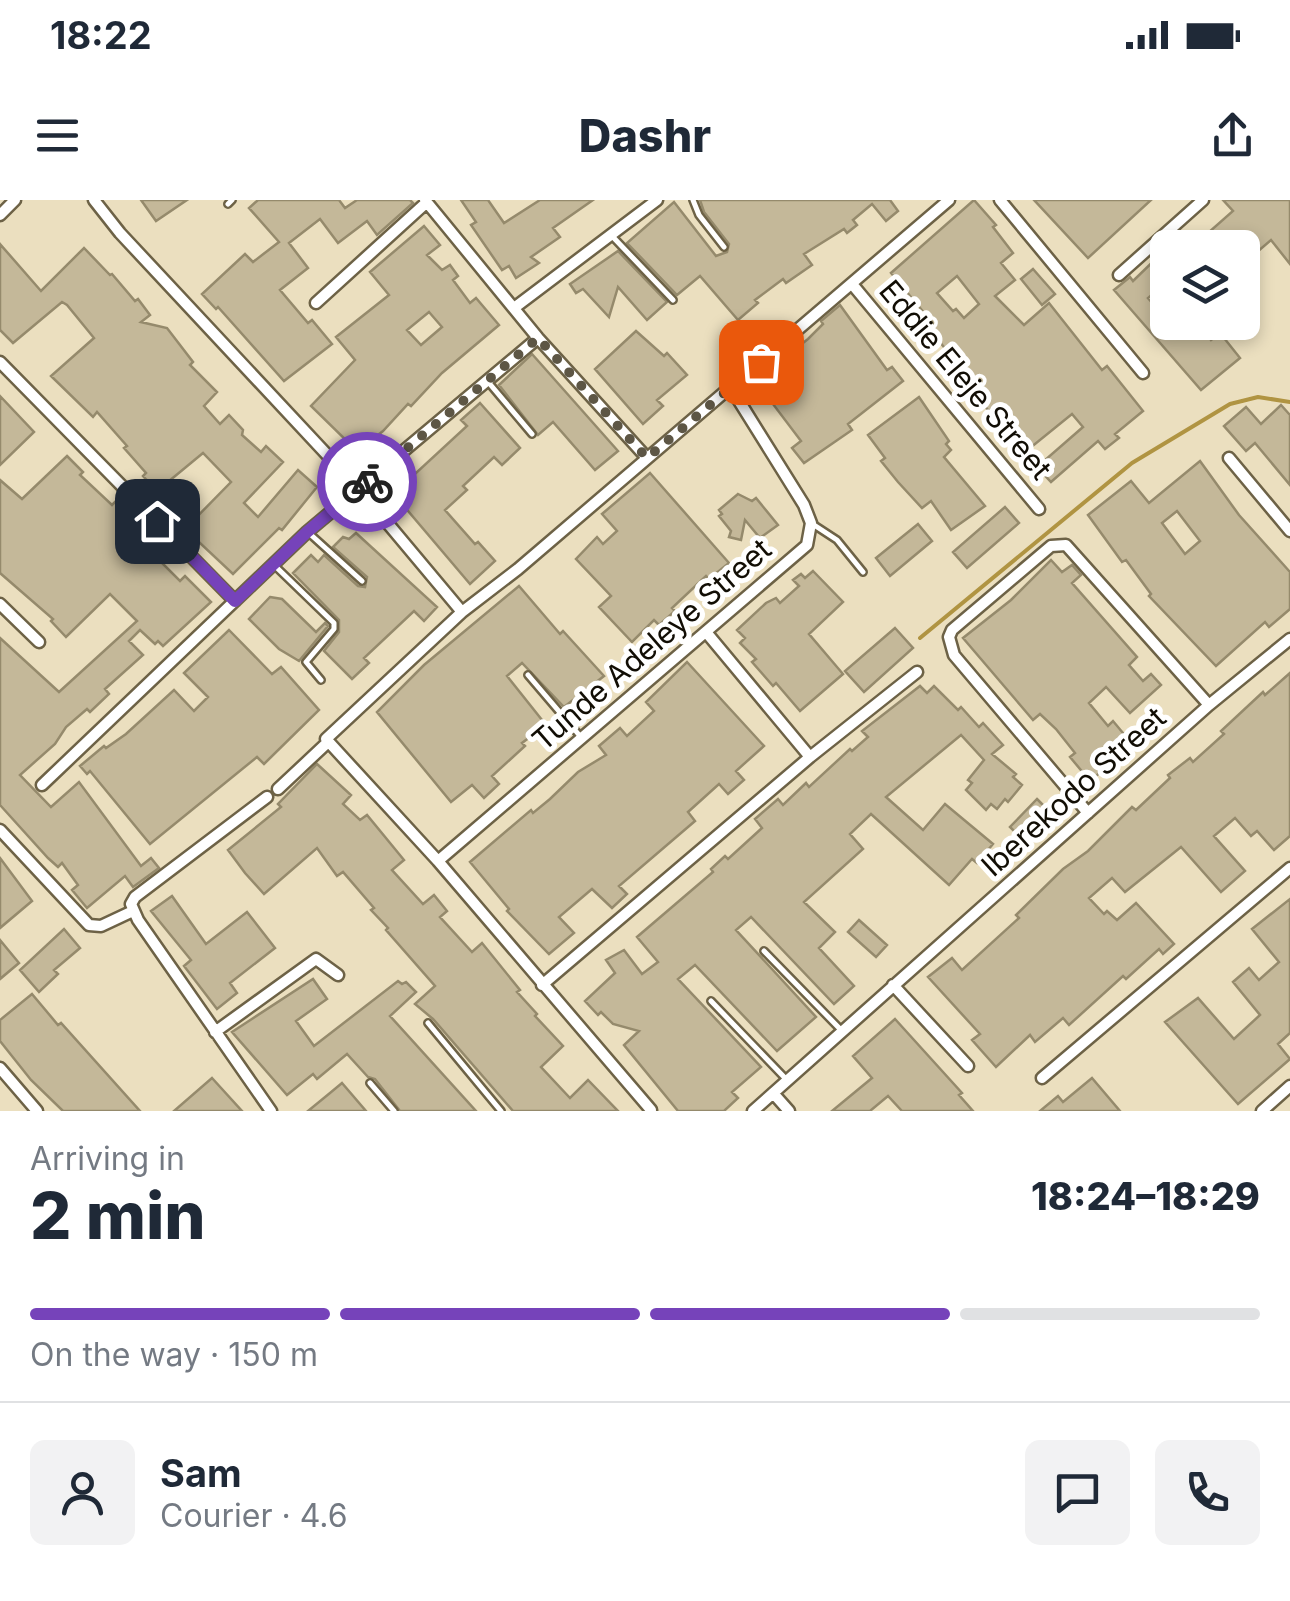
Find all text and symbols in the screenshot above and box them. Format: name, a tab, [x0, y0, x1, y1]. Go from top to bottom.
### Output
text: 18:22	[50, 12, 152, 58]
icon: menu	[30, 108, 85, 163]
text: Dashr	[579, 108, 711, 163]
icon: share	[1205, 108, 1260, 163]
map controls	[1150, 230, 1260, 340]
button: layers	[1150, 230, 1260, 340]
street label: Eddie Eleje Street	[872, 273, 1060, 486]
pin	[719, 320, 804, 405]
icon: bag	[734, 335, 789, 390]
courier	[317, 432, 417, 532]
icon: bike	[340, 455, 395, 510]
pin	[115, 479, 200, 564]
icon: home	[130, 494, 185, 549]
street label: Tunde Adeleye Street	[525, 531, 778, 758]
street label: Iberekodo Street	[974, 699, 1173, 883]
text: Arriving in	[30, 1139, 185, 1178]
text: 18:24–18:29	[1031, 1173, 1260, 1219]
text: 2 min	[30, 1176, 206, 1255]
text: On the way · 150 m	[30, 1335, 318, 1374]
button: person	[30, 1440, 135, 1545]
button: chat	[1025, 1440, 1130, 1545]
button: phone	[1155, 1440, 1260, 1545]
text: Sam	[160, 1450, 242, 1496]
text: Courier · 4.6	[160, 1496, 348, 1535]

